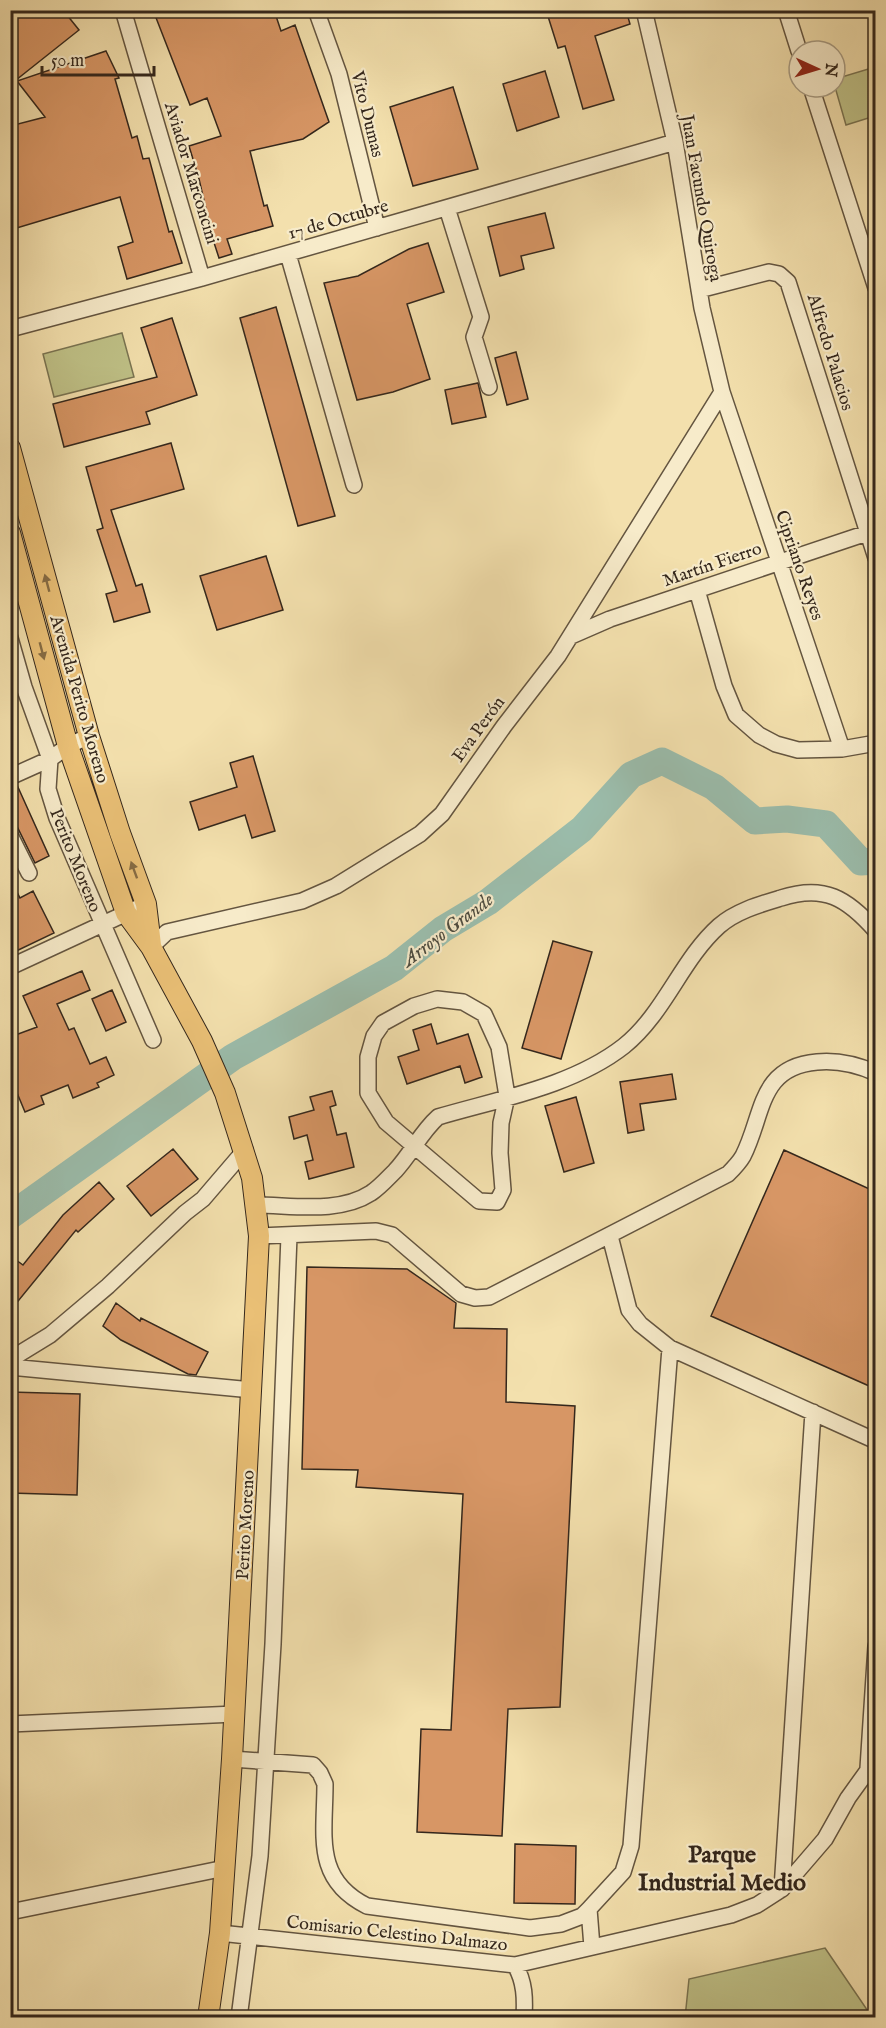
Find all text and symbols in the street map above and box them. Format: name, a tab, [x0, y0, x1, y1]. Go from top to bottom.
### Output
scale bar	[42, 39, 154, 77]
north arrow	[787, 39, 847, 99]
text: 50 m	[51, 50, 84, 73]
text: N	[819, 61, 840, 78]
street label: Vito Dumas	[344, 68, 388, 160]
street label: Aviador Marconcini	[158, 99, 223, 247]
street label: Juan Facundo Quiroga	[674, 111, 727, 284]
street label: 17 de Octubre	[286, 195, 391, 246]
street label: Alfredo Palacios	[801, 290, 858, 414]
street label: Cipriano Reyes	[769, 507, 828, 623]
street label: Martín Fierro	[660, 538, 765, 593]
one-way arrow	[41, 574, 51, 593]
street label: Avenida Perito Moreno	[43, 612, 114, 786]
one-way arrow	[38, 641, 48, 660]
street label: Eva Perón	[448, 692, 511, 767]
street label: Perito Moreno	[43, 805, 106, 916]
one-way arrow	[128, 861, 138, 879]
water label: Arroyo Grande	[395, 887, 499, 974]
street label: Perito Moreno	[232, 1469, 261, 1581]
district label: Parque Industrial Medio	[638, 1840, 806, 1899]
street label: Comisario Celestino Dalmazo	[285, 1911, 509, 1958]

